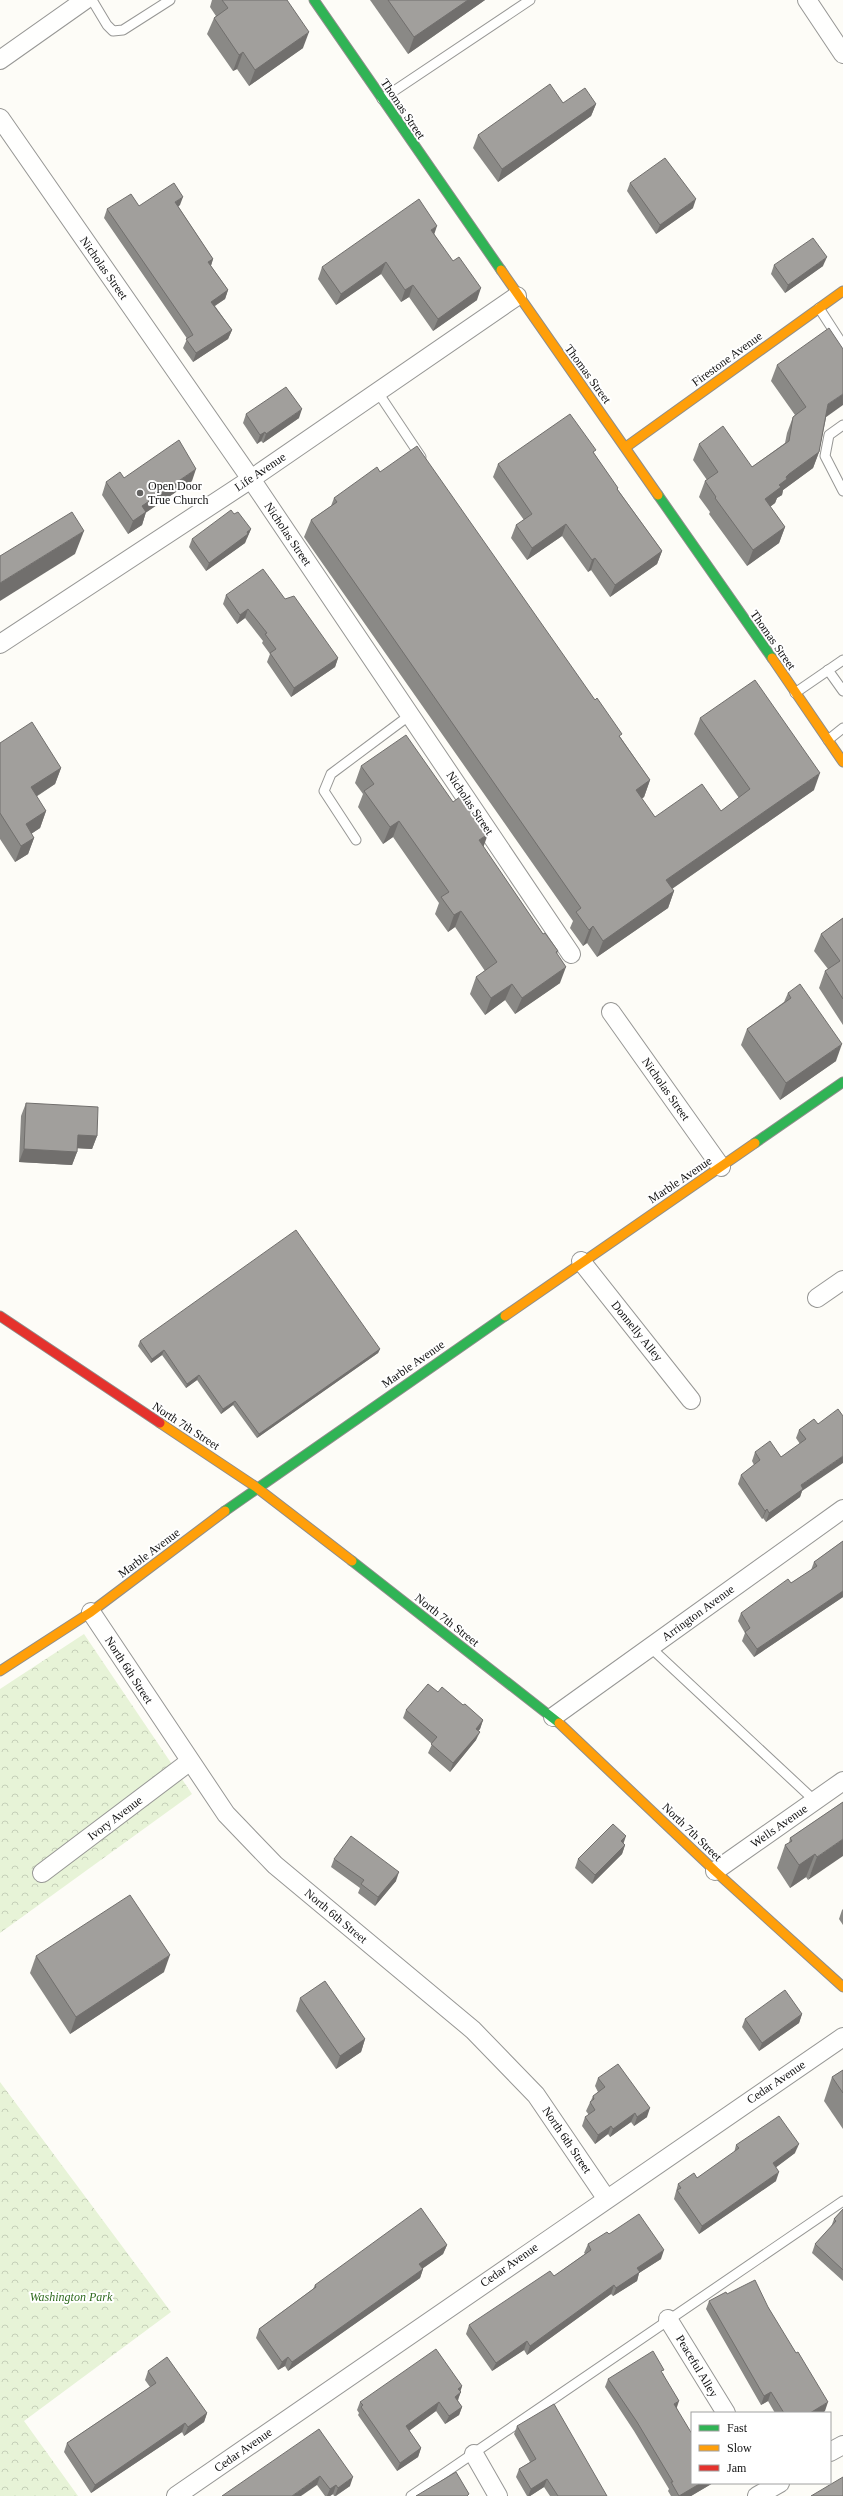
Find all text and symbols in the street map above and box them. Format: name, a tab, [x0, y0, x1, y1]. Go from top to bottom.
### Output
street label: Thomas Street	[378, 76, 429, 142]
street label: Nicholas Street	[77, 234, 131, 303]
street label: Firestone Avenue	[689, 329, 765, 389]
street label: Thomas Street	[562, 342, 615, 407]
street label: Life Avenue	[232, 450, 288, 494]
place label: Open Door True Church	[148, 479, 209, 507]
marker: Open Door True Church	[135, 488, 145, 498]
street label: Nicholas Street	[262, 500, 315, 569]
street label: Thomas Street	[747, 607, 799, 673]
street label: Nicholas Street	[444, 769, 497, 838]
street label: Nicholas Street	[639, 1055, 693, 1124]
street label: Marble Avenue	[646, 1154, 714, 1206]
street label: Donnelly Alley	[608, 1298, 666, 1364]
street label: Marble Avenue	[379, 1337, 447, 1391]
street label: North 7th Street	[150, 1399, 223, 1453]
street label: Marble Avenue	[115, 1525, 183, 1581]
street label: Arrington Avenue	[659, 1582, 737, 1644]
street label: North 7th Street	[412, 1591, 482, 1650]
street label: North 6th Street	[102, 1634, 156, 1707]
street label: Ivory Avenue	[85, 1793, 145, 1843]
street label: North 7th Street	[659, 1800, 725, 1864]
street label: Wells Avenue	[748, 1801, 810, 1851]
street label: North 6th Street	[302, 1886, 371, 1947]
street label: Cedar Avenue	[744, 2057, 808, 2107]
street label: North 6th Street	[540, 2104, 595, 2177]
street label: Cedar Avenue	[477, 2240, 541, 2290]
park label: Washington Park	[30, 2290, 113, 2304]
street label: Peaceful Alley	[673, 2332, 721, 2400]
legend	[691, 2412, 831, 2484]
text: Fast	[727, 2421, 748, 2435]
street label: Cedar Avenue	[211, 2425, 275, 2475]
text: Slow	[727, 2441, 752, 2455]
text: Jam	[727, 2461, 747, 2475]

